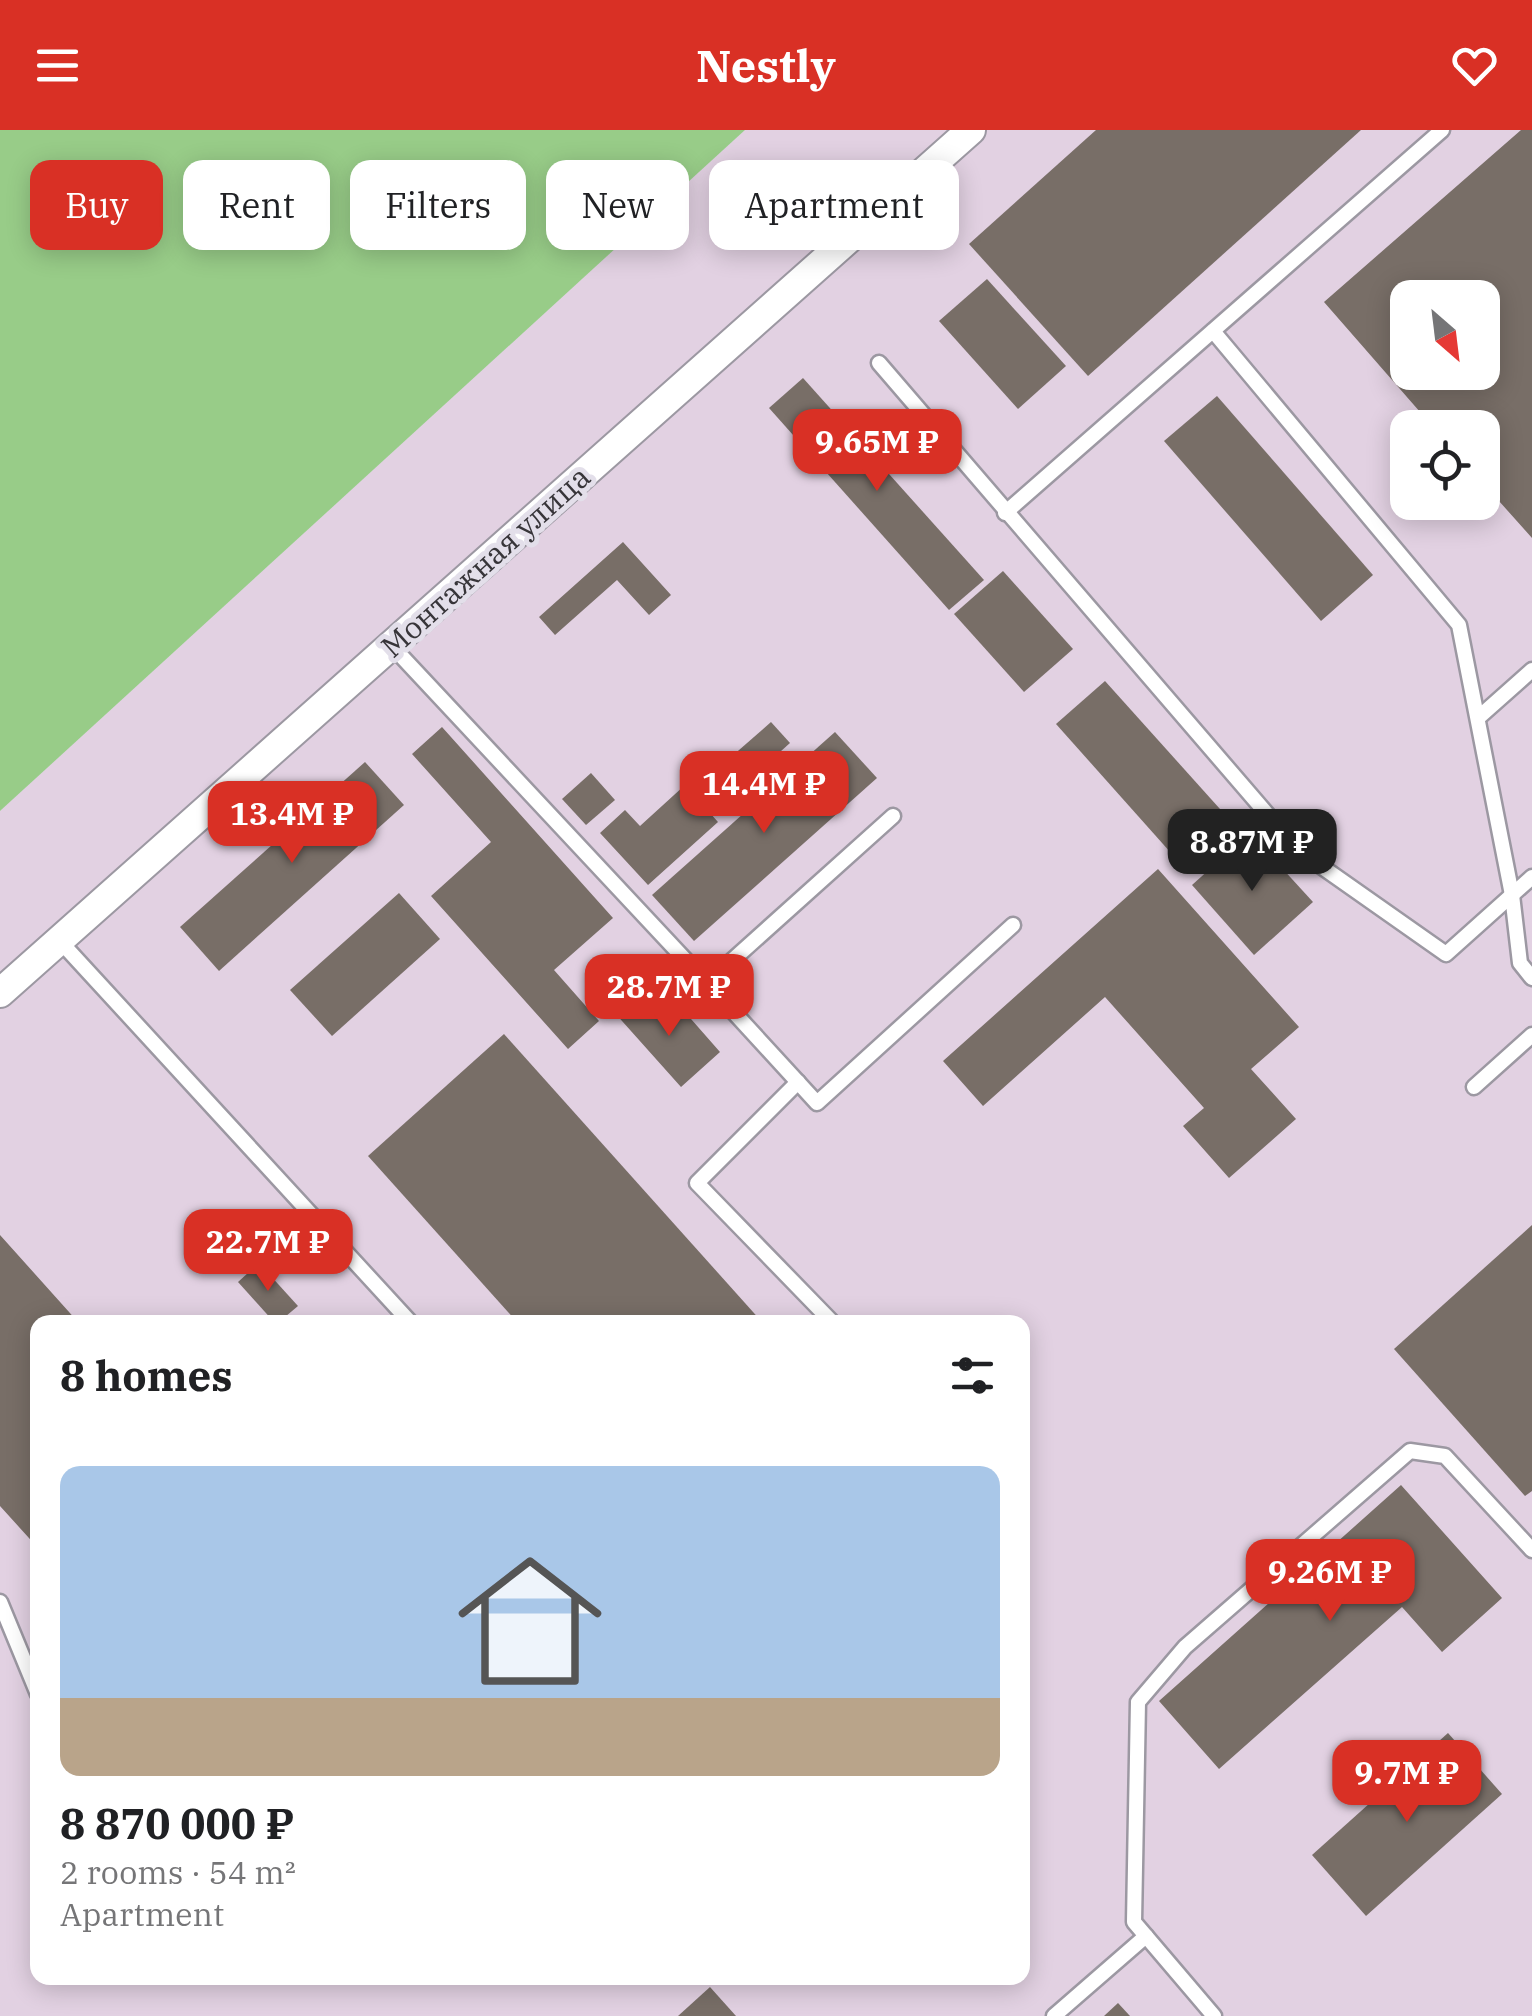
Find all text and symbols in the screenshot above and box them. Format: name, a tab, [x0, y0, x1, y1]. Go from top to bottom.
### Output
text: Nestly	[696, 36, 836, 94]
icon: menu	[30, 38, 85, 93]
icon: heart	[1447, 38, 1502, 93]
chip: Buy	[30, 160, 163, 250]
chip: Rent	[183, 160, 330, 250]
chip: Filters	[350, 160, 526, 250]
chip: New	[546, 160, 689, 250]
chip: Apartment	[709, 160, 959, 250]
north arrow	[1390, 280, 1500, 390]
map controls	[1390, 280, 1500, 520]
pin: 9.65M ₽	[785, 409, 969, 494]
button: locate	[1390, 410, 1500, 520]
text: 9.65M ₽	[815, 420, 939, 462]
street label: Монтажная улица	[372, 457, 598, 665]
pin: 14.4M ₽	[672, 751, 856, 836]
text: 14.4M ₽	[702, 762, 826, 804]
pin: 13.4M ₽	[200, 781, 384, 866]
text: 13.4M ₽	[230, 792, 354, 834]
pin: 8.87M ₽	[1160, 809, 1344, 894]
text: 8.87M ₽	[1190, 820, 1314, 862]
pin: 28.7M ₽	[577, 954, 761, 1039]
text: 28.7M ₽	[607, 965, 731, 1007]
pin: 22.7M ₽	[176, 1209, 360, 1294]
text: 22.7M ₽	[206, 1220, 330, 1262]
text: 8 homes	[60, 1348, 233, 1403]
icon: filters	[945, 1348, 1000, 1403]
icon: home	[440, 1531, 620, 1711]
pin: 9.26M ₽	[1238, 1539, 1422, 1624]
text: 9.26M ₽	[1268, 1550, 1392, 1592]
pin: 9.7M ₽	[1326, 1740, 1488, 1825]
text: 9.7M ₽	[1354, 1751, 1460, 1793]
text: 8 870 000 ₽	[60, 1796, 294, 1851]
text: 2 rooms · 54 m²	[60, 1851, 296, 1893]
text: Apartment	[60, 1893, 224, 1935]

